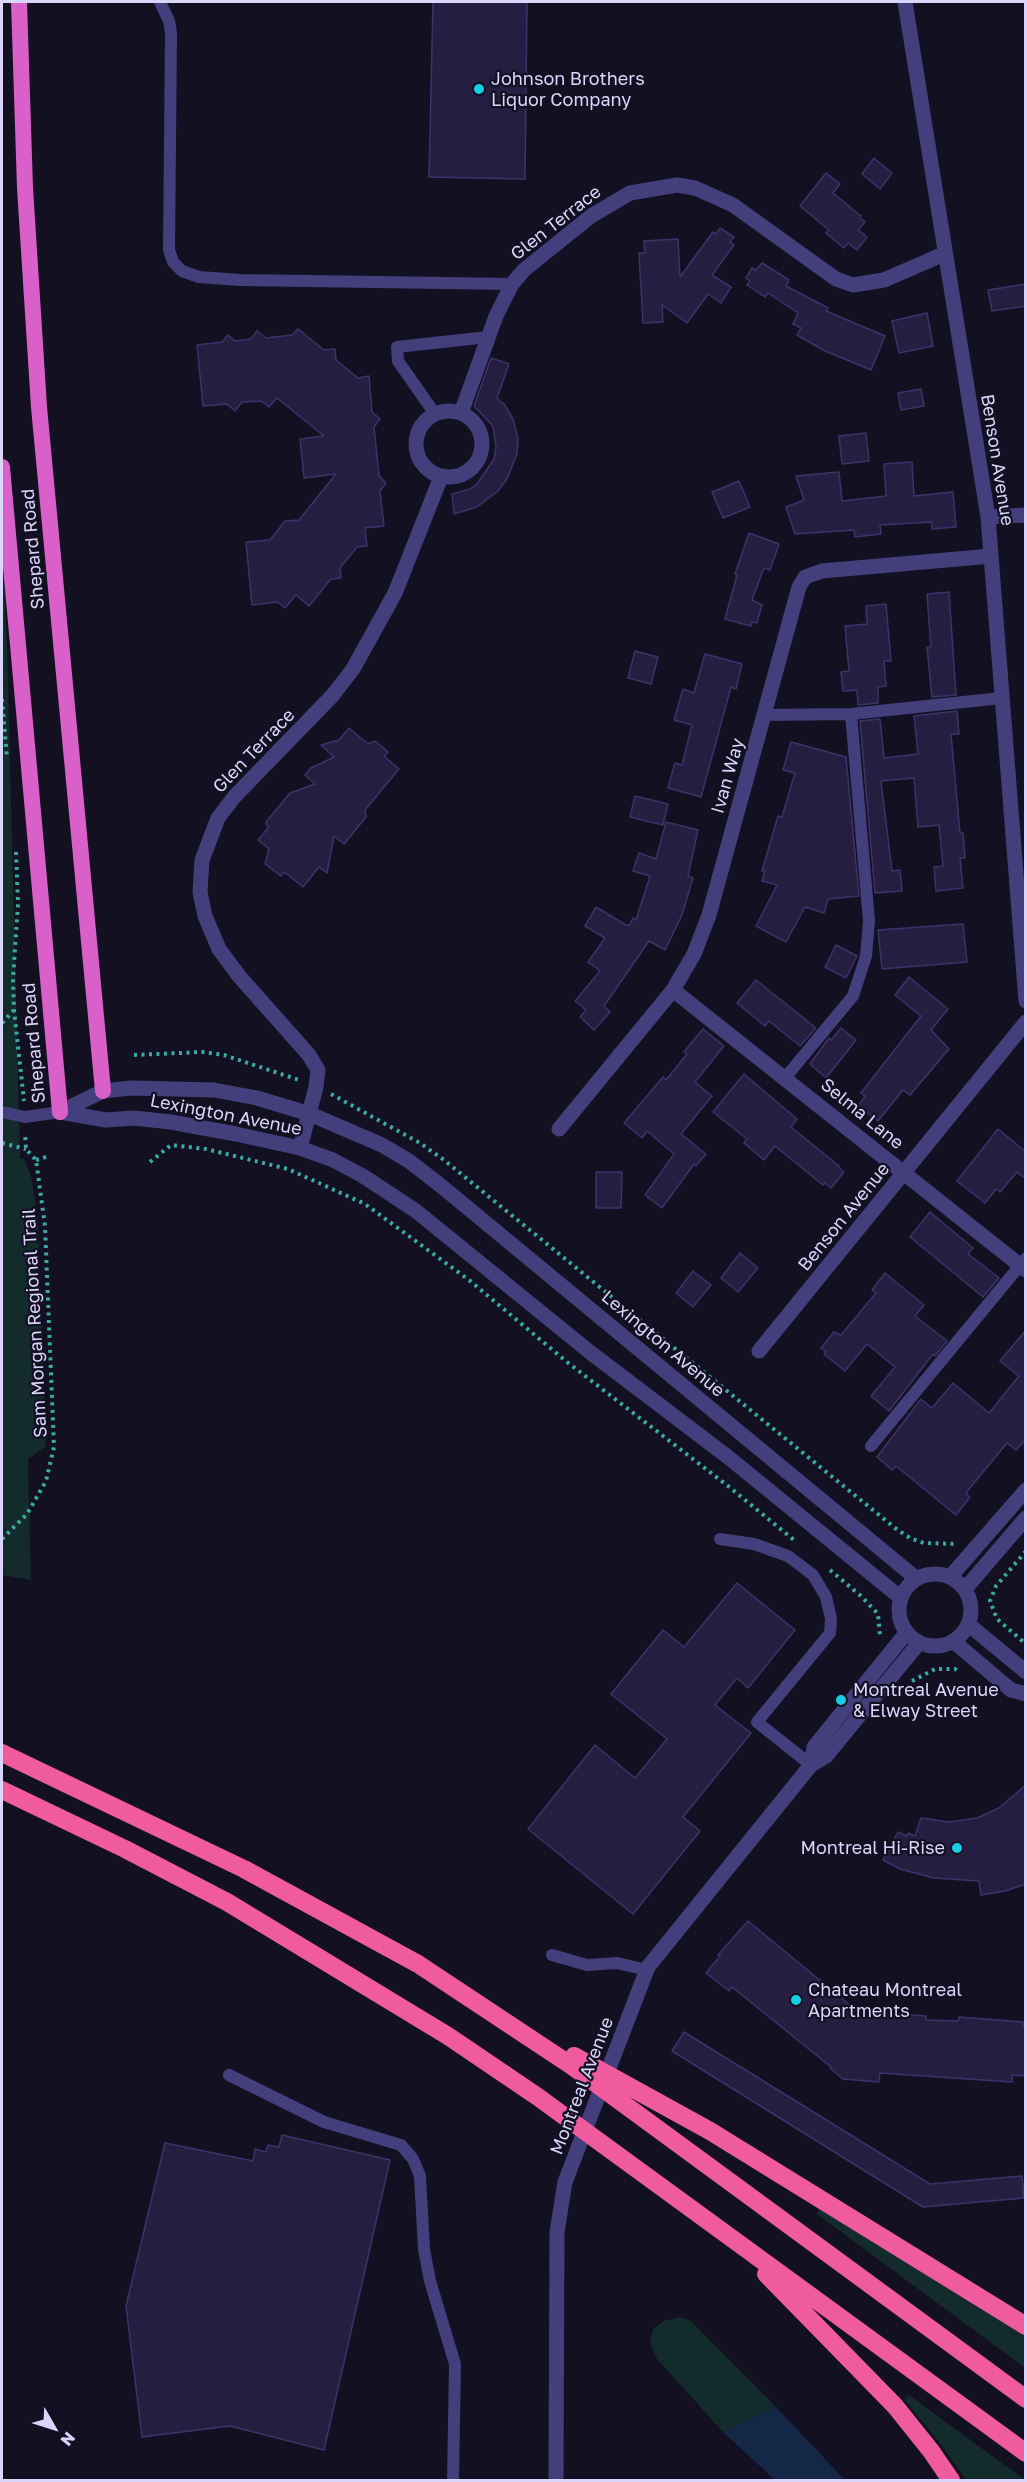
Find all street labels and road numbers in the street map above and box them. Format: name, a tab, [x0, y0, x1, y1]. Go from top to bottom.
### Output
street label: Glen Terrace	[507, 181, 605, 265]
street label: Benson Avenue	[976, 393, 1018, 527]
street label: Shepard Road	[17, 488, 49, 610]
street label: Glen Terrace	[209, 704, 299, 798]
street label: Ivan Way	[707, 736, 749, 816]
street label: Shepard Road	[18, 982, 50, 1104]
street label: Selma Lane	[816, 1074, 908, 1154]
street label: Lexington Avenue	[148, 1090, 304, 1140]
street label: Benson Avenue	[794, 1159, 894, 1275]
street label: Sam Morgan Regional Trail	[18, 1208, 52, 1438]
street label: Lexington Avenue	[597, 1286, 729, 1402]
street label: Montreal Avenue	[546, 2014, 618, 2158]

